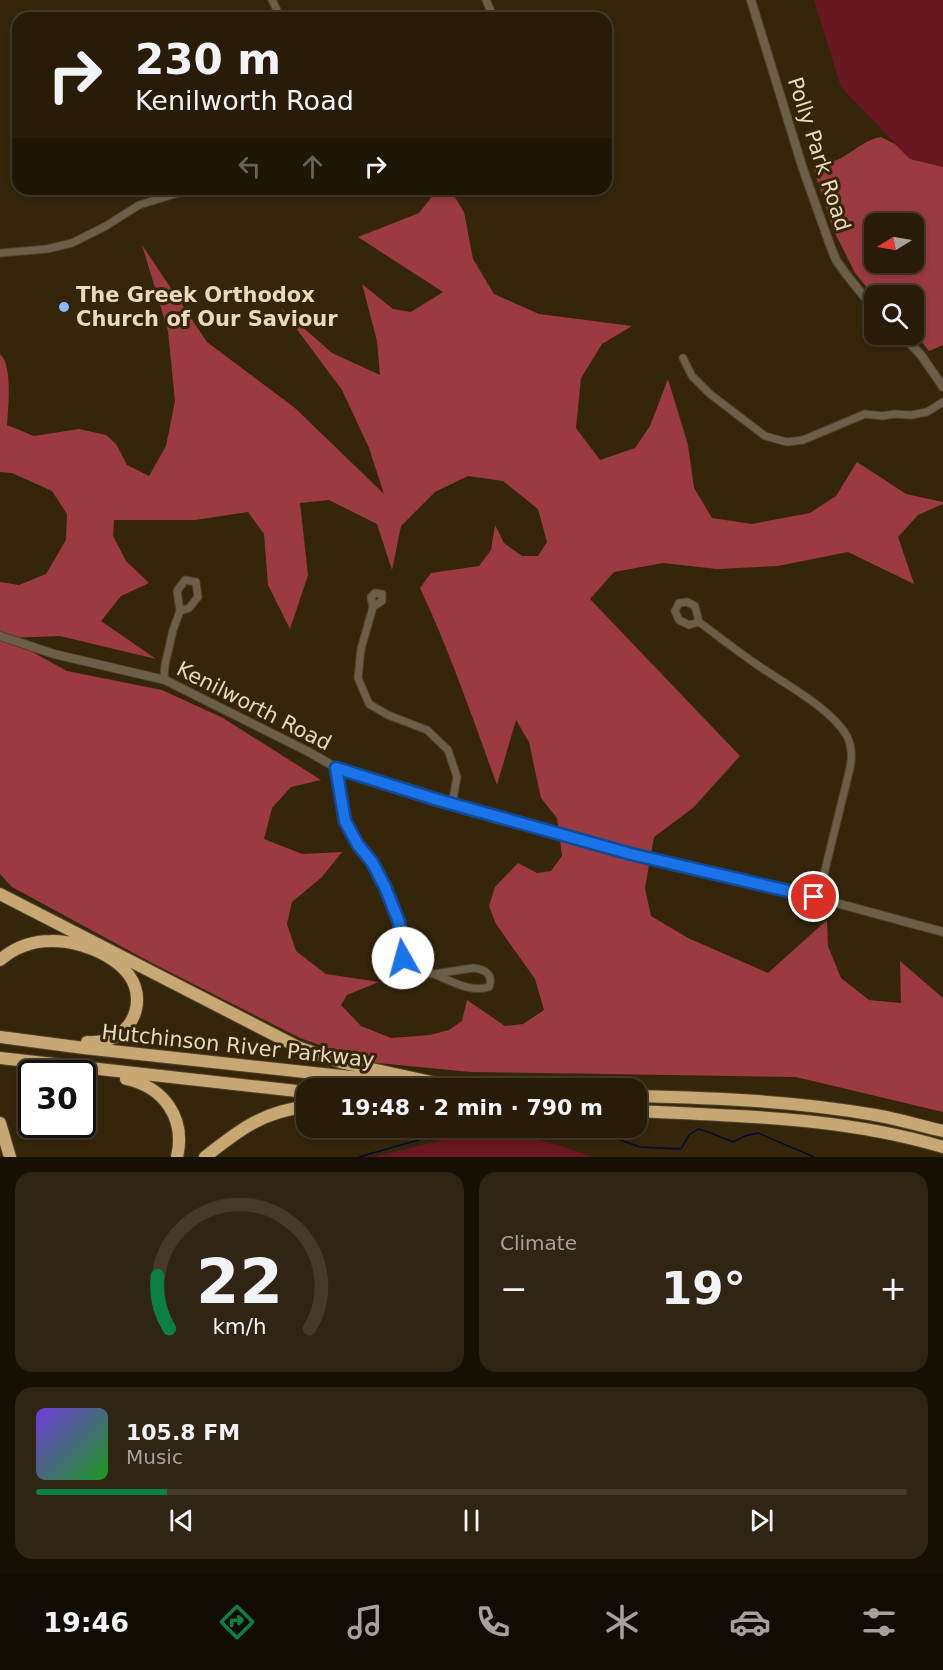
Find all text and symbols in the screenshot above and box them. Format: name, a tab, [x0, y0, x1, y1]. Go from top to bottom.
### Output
text: 230 m	[135, 35, 281, 84]
icon: right	[36, 36, 114, 114]
street label: Polly Park Road	[783, 74, 855, 234]
text: Kenilworth Road	[135, 85, 354, 116]
icon: left	[233, 150, 266, 183]
icon: ahead	[296, 150, 329, 183]
icon: right	[359, 150, 392, 183]
north arrow	[864, 213, 924, 273]
map controls	[864, 213, 924, 345]
place label: The Greek Orthodox Church of Our Saviour	[76, 283, 338, 331]
button: search	[864, 285, 924, 345]
marker: The Greek Orthodox Church of Our Saviour	[57, 300, 71, 314]
street label: Kenilworth Road	[173, 657, 335, 755]
pin	[788, 871, 839, 922]
icon: arrive	[797, 880, 830, 913]
position arrow	[371, 926, 435, 990]
street label: Hutchinson River Parkway	[100, 1020, 376, 1072]
speed limit sign: 30	[18, 1060, 96, 1138]
text: 19:48 · 2 min · 790 m	[340, 1095, 603, 1120]
text: Climate	[500, 1231, 577, 1255]
text: 22	[196, 1245, 283, 1318]
text: 19°	[661, 1262, 746, 1315]
text: −	[500, 1269, 528, 1308]
text: +	[879, 1269, 907, 1308]
text: km/h	[212, 1314, 267, 1339]
text: 105.8 FM	[126, 1420, 240, 1445]
text: Music	[126, 1445, 183, 1469]
icon: previous	[165, 1504, 198, 1537]
icon: pause	[455, 1504, 488, 1537]
icon: next	[745, 1504, 778, 1537]
icon: directions	[216, 1601, 258, 1643]
icon: music	[344, 1601, 386, 1643]
icon: phone	[472, 1601, 514, 1643]
icon: climate	[601, 1601, 643, 1643]
icon: car	[729, 1601, 771, 1643]
icon: filters	[858, 1601, 900, 1643]
text: 19:46	[43, 1607, 129, 1638]

